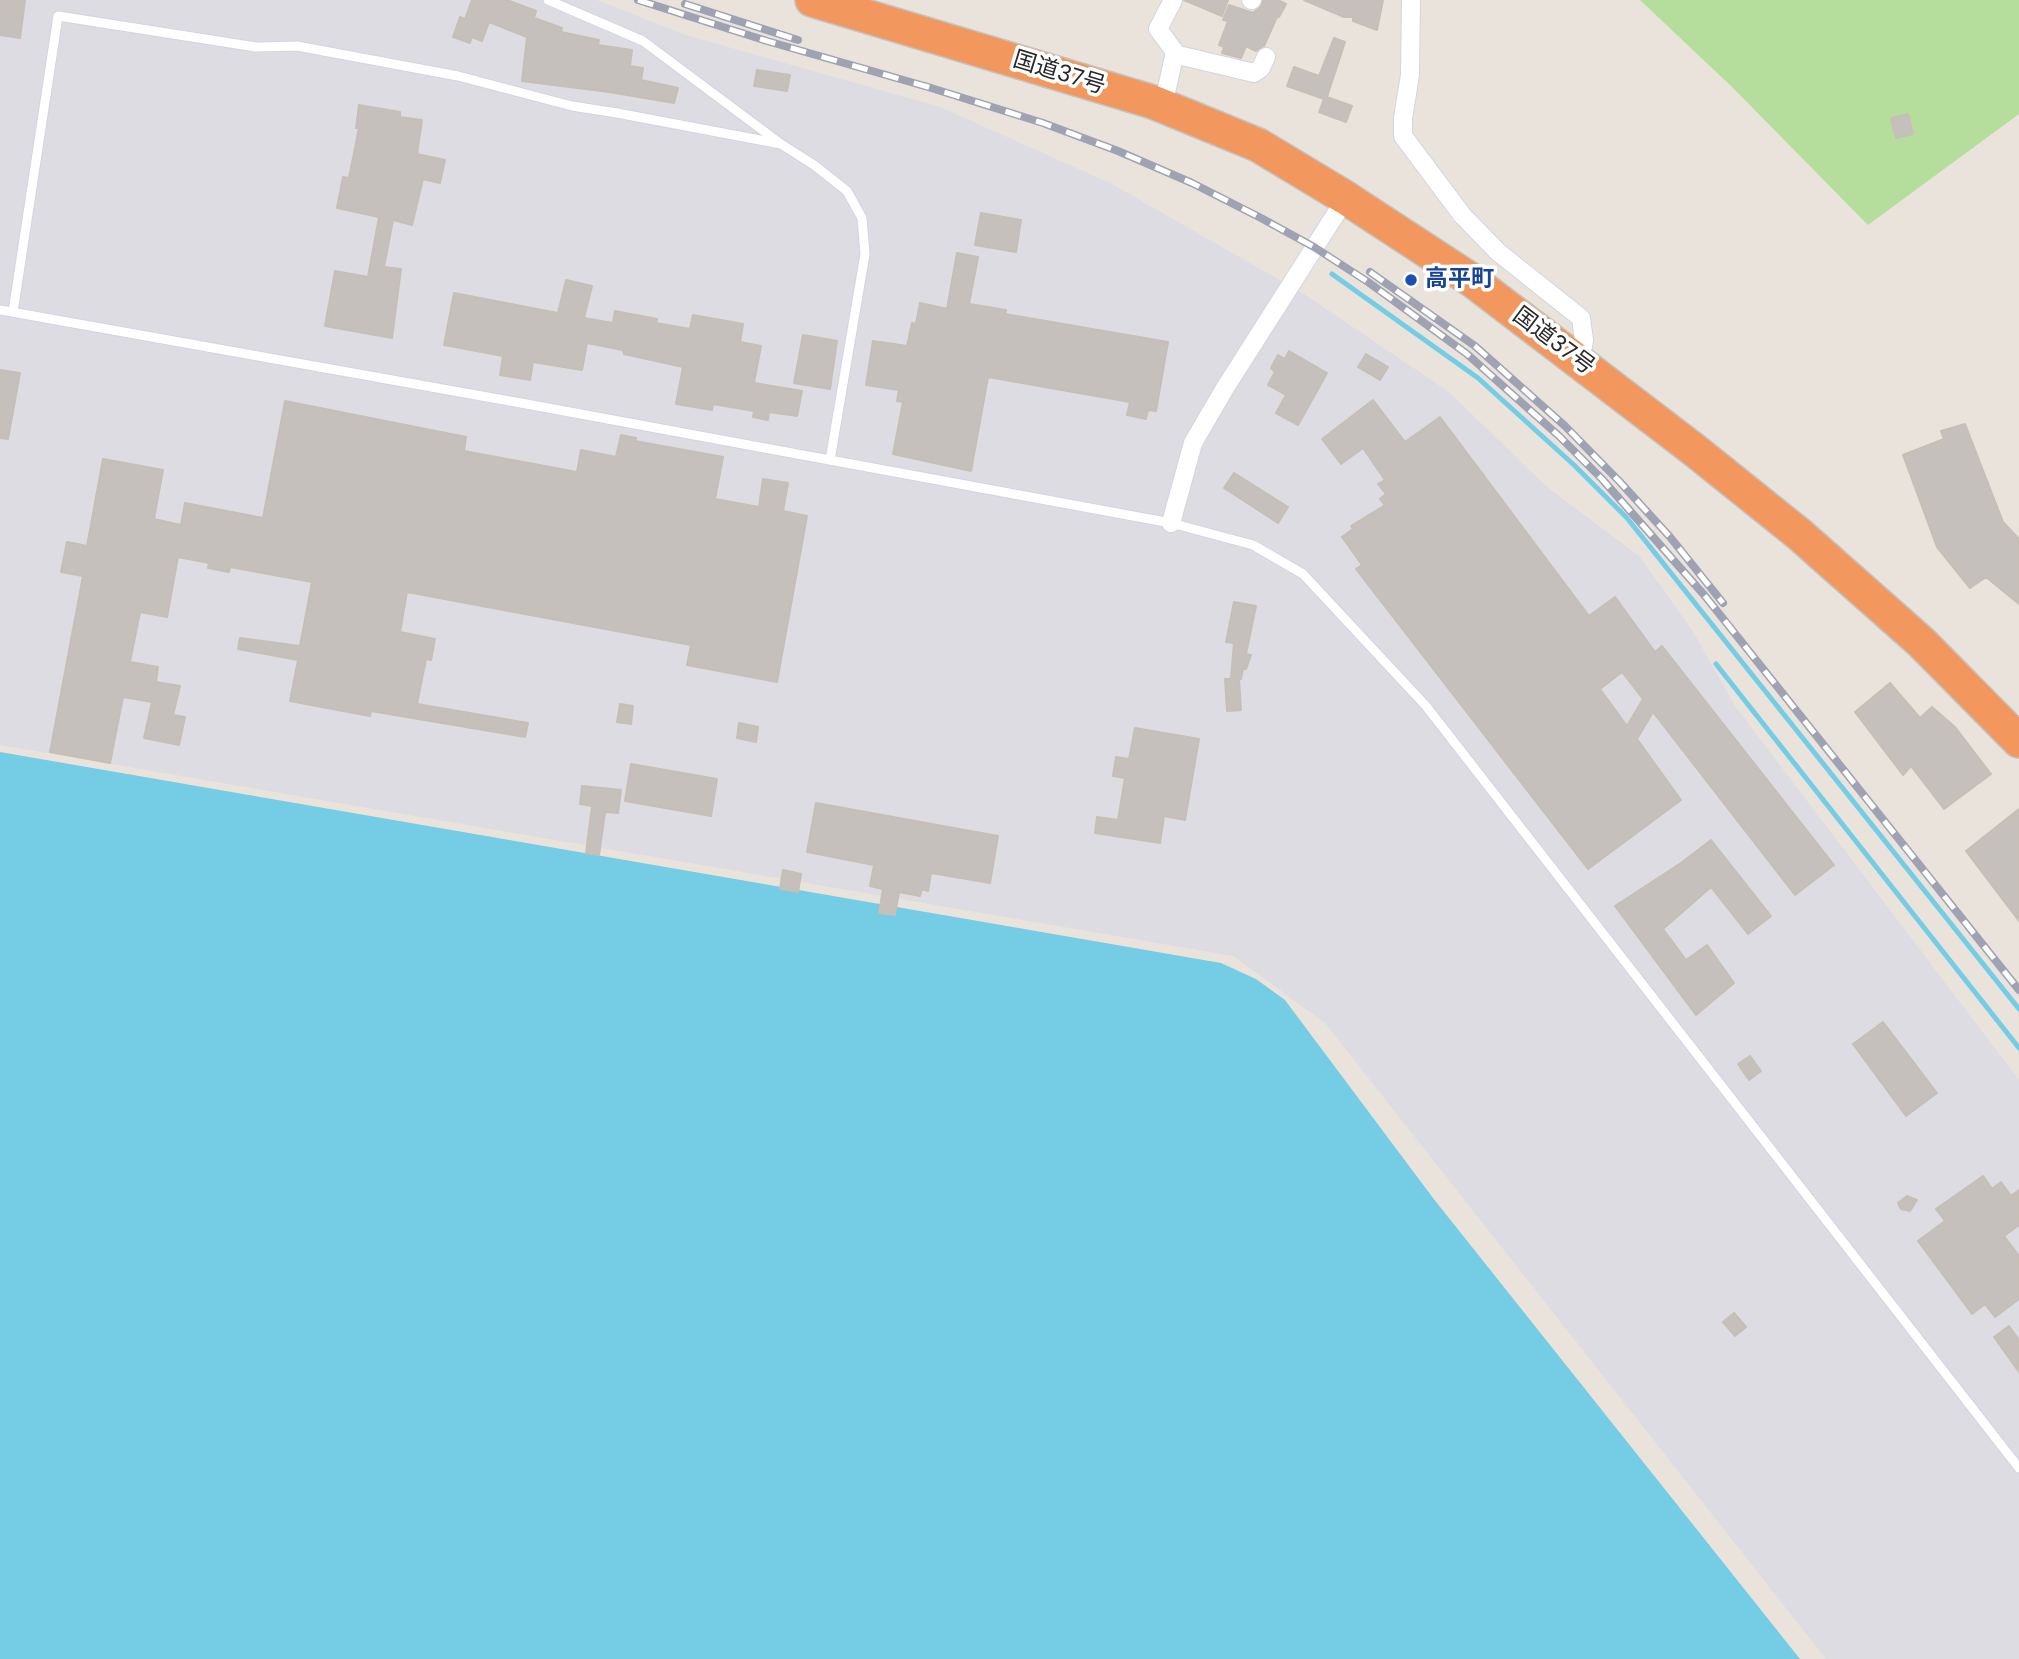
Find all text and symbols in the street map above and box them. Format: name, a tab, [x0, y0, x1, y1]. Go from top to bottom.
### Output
street label: 国道37号	[1009, 47, 1109, 101]
place label: 高平町	[1425, 266, 1494, 294]
marker: 高平町	[1403, 272, 1419, 288]
street label: 国道37号	[1507, 302, 1599, 382]

